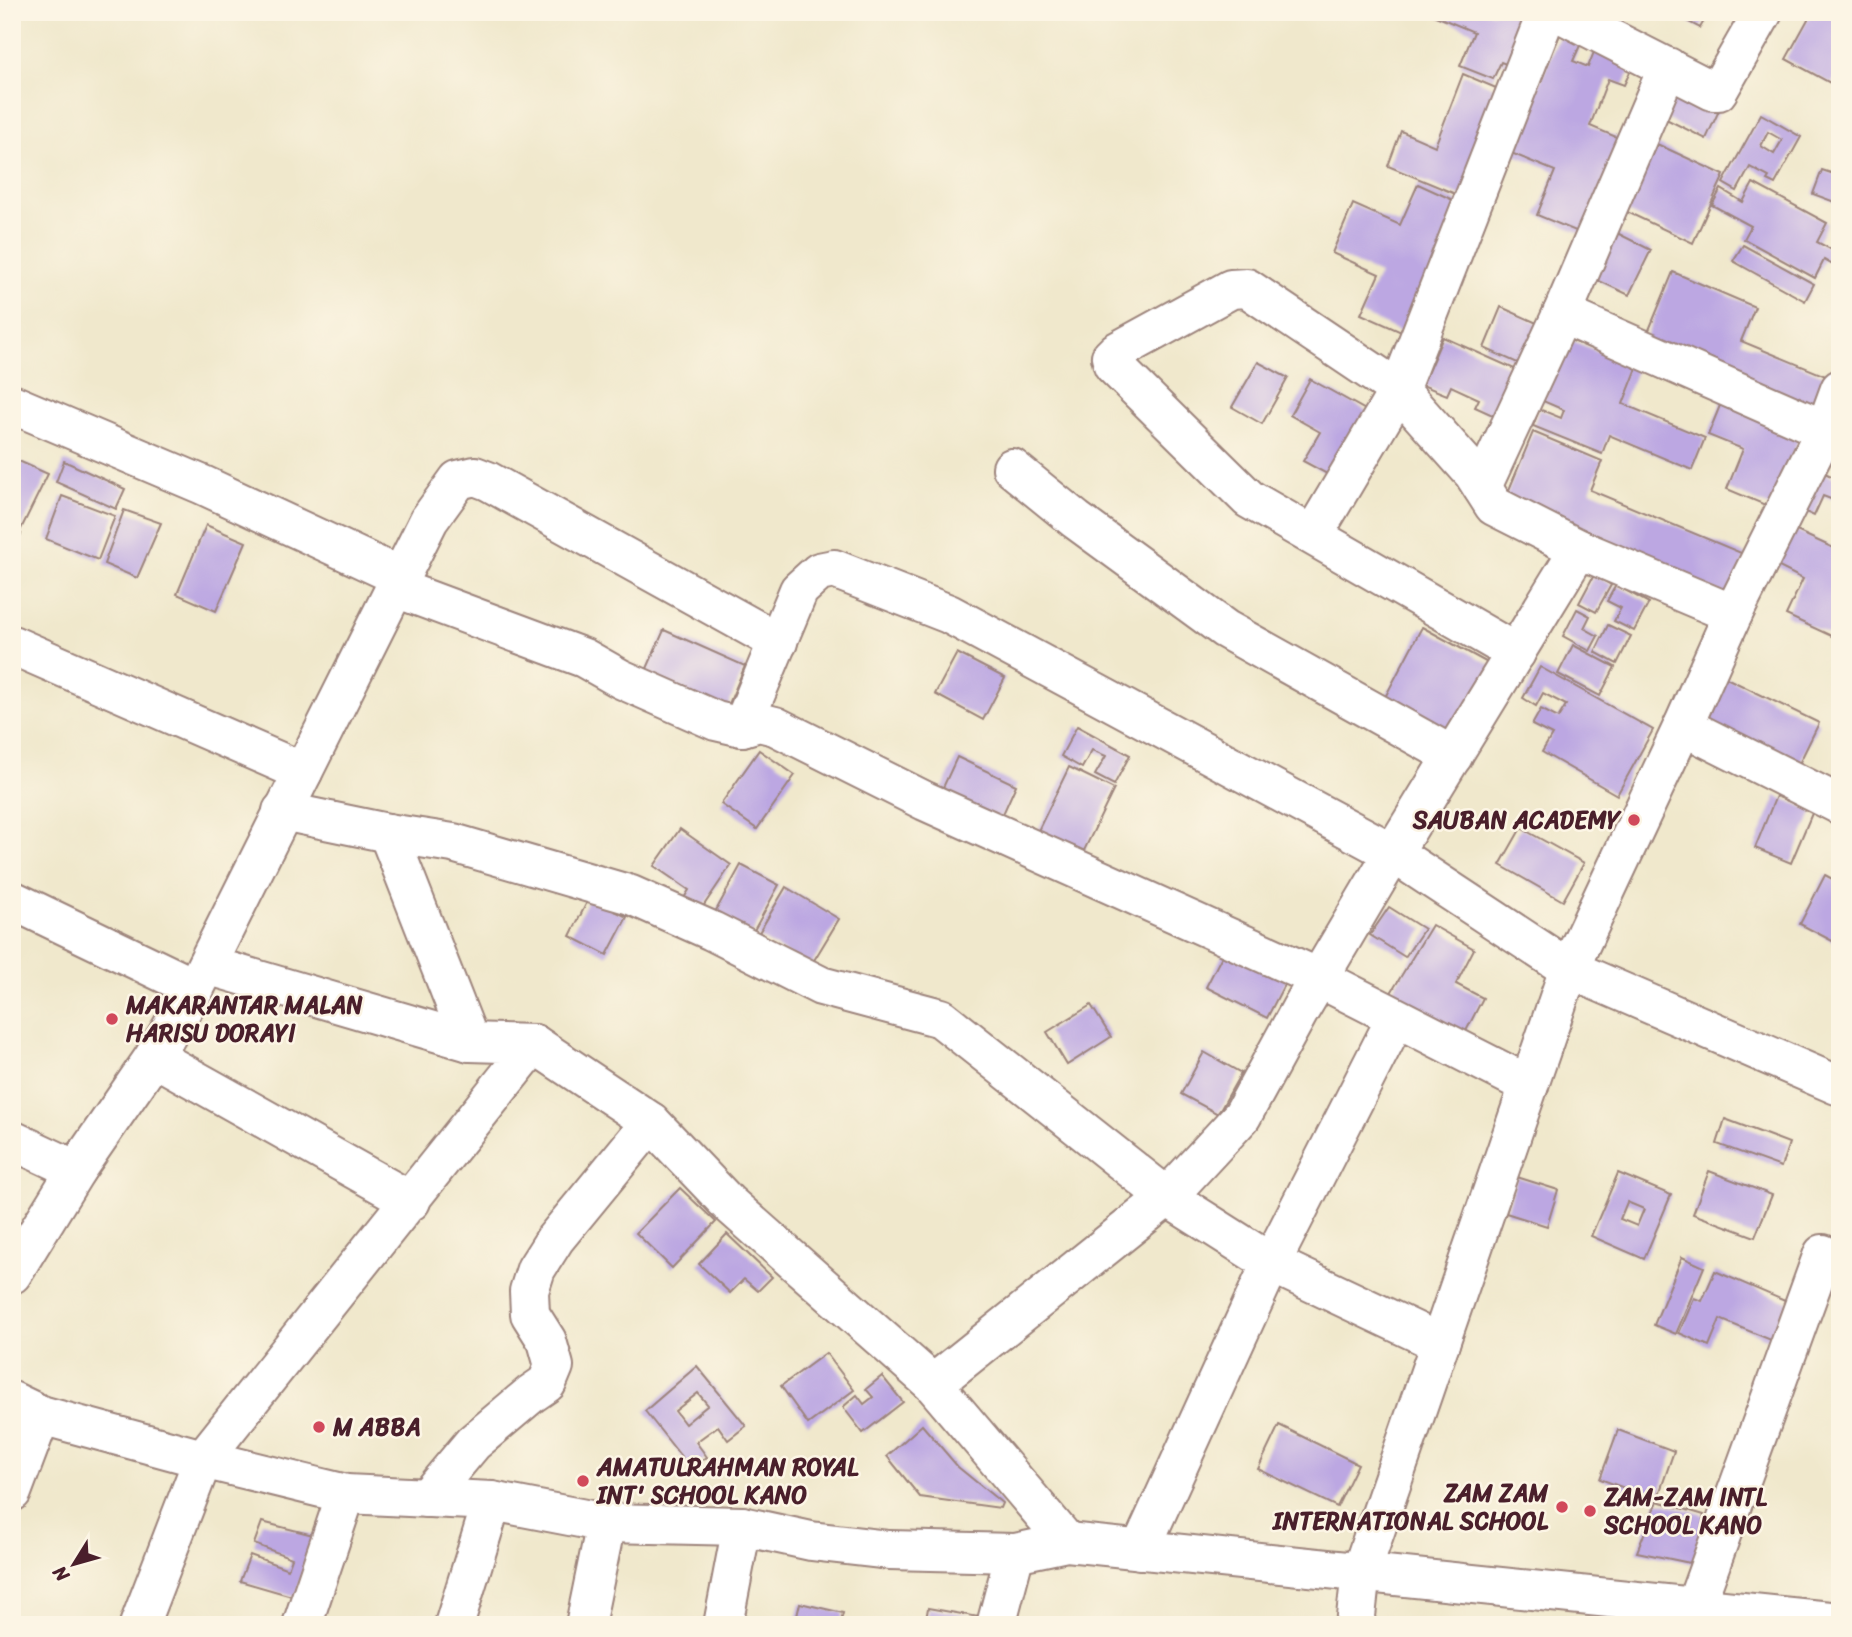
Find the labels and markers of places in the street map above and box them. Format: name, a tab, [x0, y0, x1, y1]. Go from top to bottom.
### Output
place label: SAUBAN ACADEMY	[1412, 799, 1622, 841]
marker: SAUBAN ACADEMY	[1626, 812, 1642, 828]
place label: MAKARANTAR MALAN HARISU DORAYI	[125, 984, 363, 1054]
marker: MAKARANTAR MALAN HARISU DORAYI	[104, 1011, 120, 1027]
place label: M ABBA	[332, 1406, 421, 1448]
marker: M ABBA	[311, 1419, 327, 1435]
place label: AMATULRAHMAN ROYAL INT' SCHOOL KANO	[595, 1446, 859, 1516]
place label: ZAM ZAM INTERNATIONAL SCHOOL	[1271, 1472, 1549, 1542]
marker: AMATULRAHMAN ROYAL INT' SCHOOL KANO	[575, 1473, 591, 1489]
place label: ZAM-ZAM INTL SCHOOL KANO	[1603, 1476, 1768, 1546]
marker: ZAM ZAM INTERNATIONAL SCHOOL	[1554, 1499, 1570, 1515]
marker: ZAM-ZAM INTL SCHOOL KANO	[1582, 1503, 1598, 1519]

